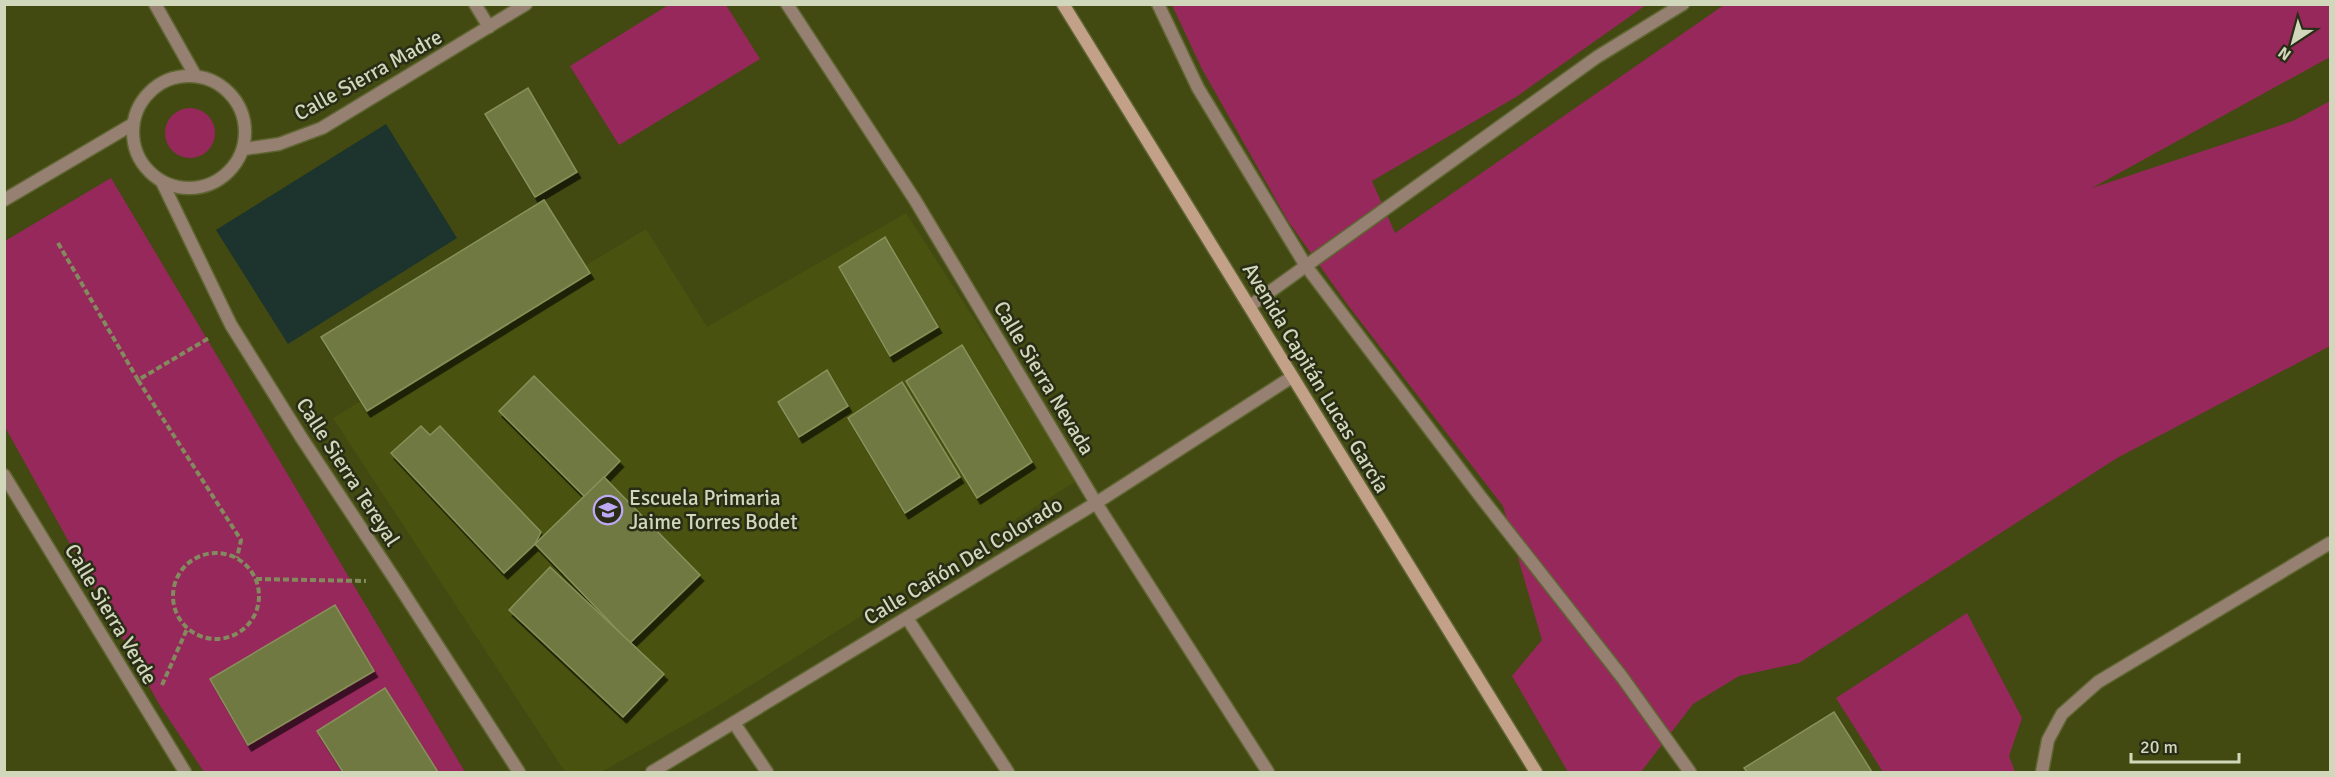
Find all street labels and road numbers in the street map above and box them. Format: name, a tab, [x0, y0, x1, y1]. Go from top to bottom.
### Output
street label: Calle Sierra Madre	[289, 24, 447, 126]
street label: Avenida Capitán Lucas García	[1237, 258, 1395, 498]
street label: Calle Sierra Nevada	[988, 296, 1100, 460]
street label: Calle Sierra Tereyal	[290, 393, 406, 551]
street label: Calle Cañón Del Colorado	[859, 491, 1067, 631]
street label: Calle Sierra Verde	[59, 539, 163, 689]

